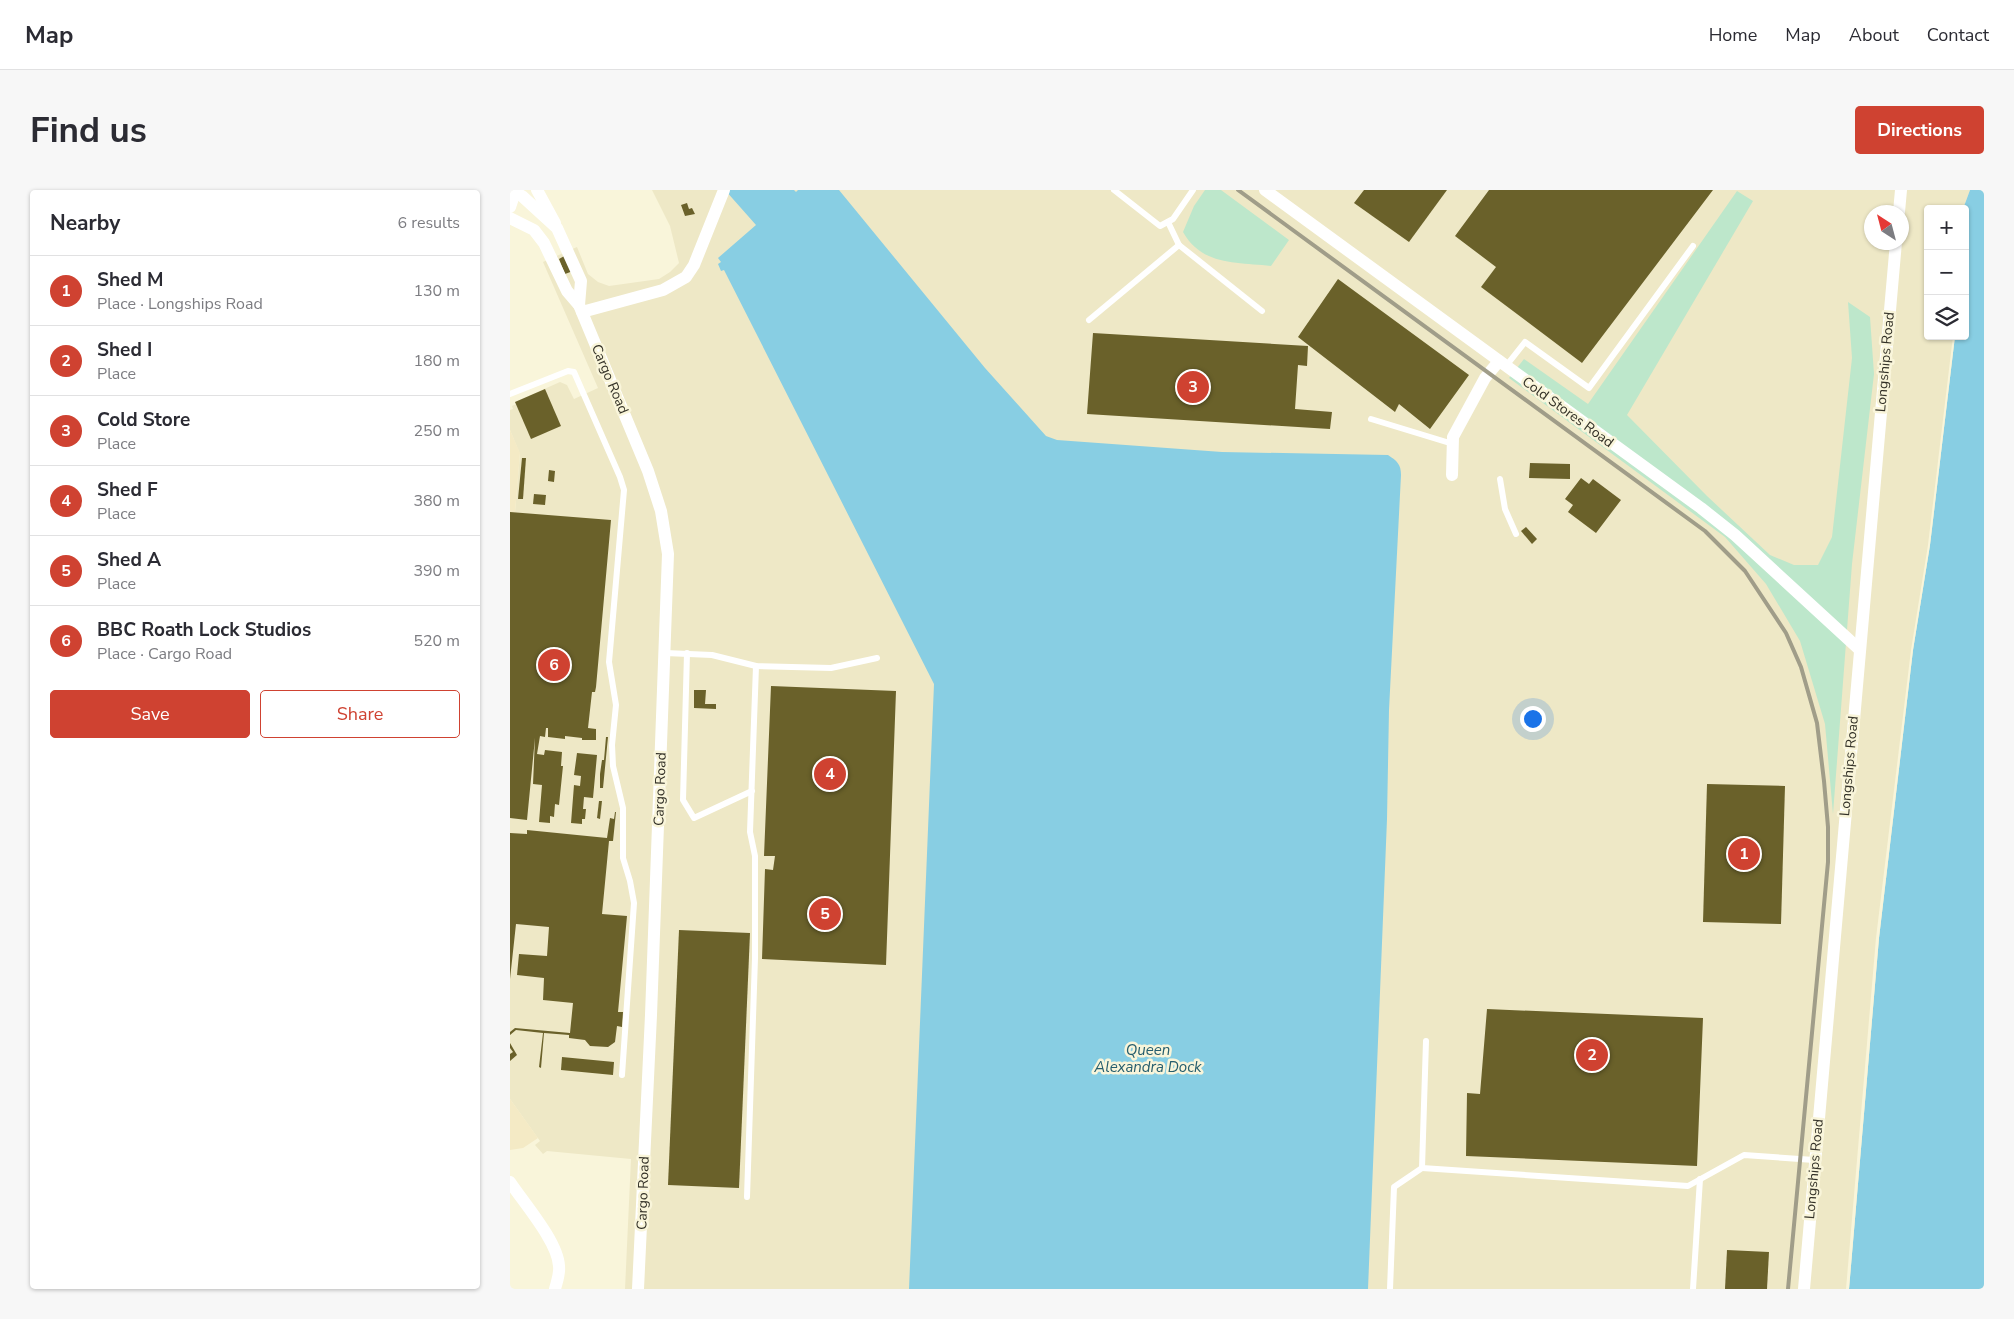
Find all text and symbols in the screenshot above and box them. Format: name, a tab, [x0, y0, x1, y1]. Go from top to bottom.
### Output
text: Map	[25, 19, 73, 51]
text: Home	[1709, 23, 1757, 47]
text: Map	[1785, 23, 1821, 47]
text: About	[1849, 23, 1899, 47]
text: Contact	[1927, 23, 1989, 47]
button: Directions	[1855, 106, 1984, 154]
text: Find us	[30, 107, 147, 154]
north arrow	[1864, 205, 1909, 250]
map controls	[1924, 205, 1969, 340]
button: +	[1924, 205, 1969, 250]
text: Nearby	[50, 209, 120, 237]
text: 6 results	[398, 212, 460, 234]
button: −	[1924, 250, 1969, 295]
text: Shed M	[97, 267, 163, 293]
text: 1	[61, 280, 71, 302]
text: 130 m	[413, 280, 460, 302]
text: Place · Longships Road	[97, 293, 263, 315]
button: layers	[1924, 295, 1969, 340]
street label: Longships Road	[1871, 311, 1899, 413]
text: Shed I	[97, 337, 152, 363]
street label: Cargo Road	[587, 341, 633, 417]
text: 2	[61, 350, 71, 372]
text: 180 m	[413, 350, 460, 372]
text: Place	[97, 363, 136, 385]
pin: 3	[1177, 368, 1209, 406]
street label: Cold Stores Road	[1518, 372, 1618, 452]
text: Cold Store	[97, 407, 190, 433]
text: 3	[61, 420, 71, 442]
text: 250 m	[413, 420, 460, 442]
text: Place	[97, 433, 136, 455]
text: Shed F	[97, 477, 158, 503]
text: 4	[61, 490, 71, 512]
text: 380 m	[413, 490, 460, 512]
text: Place	[97, 503, 136, 525]
text: Shed A	[97, 547, 161, 573]
text: 5	[61, 560, 71, 582]
text: 390 m	[413, 560, 460, 582]
text: Place	[97, 573, 136, 595]
text: BBC Roath Lock Studios	[97, 617, 311, 643]
text: 6	[61, 630, 71, 652]
text: 520 m	[413, 630, 460, 652]
text: Place · Cargo Road	[97, 643, 232, 665]
pin: 6	[538, 646, 570, 684]
button: Save	[50, 690, 250, 738]
button: Share	[260, 690, 460, 738]
your location	[1520, 706, 1546, 732]
street label: Longships Road	[1835, 715, 1863, 817]
street label: Cargo Road	[649, 752, 671, 826]
pin: 4	[814, 755, 846, 793]
pin: 1	[1728, 835, 1760, 873]
pin: 5	[809, 895, 841, 933]
pin: 2	[1576, 1036, 1608, 1074]
water label: Queen Alexandra Dock	[1093, 1040, 1202, 1077]
street label: Longships Road	[1800, 1118, 1828, 1220]
street label: Cargo Road	[632, 1156, 654, 1230]

